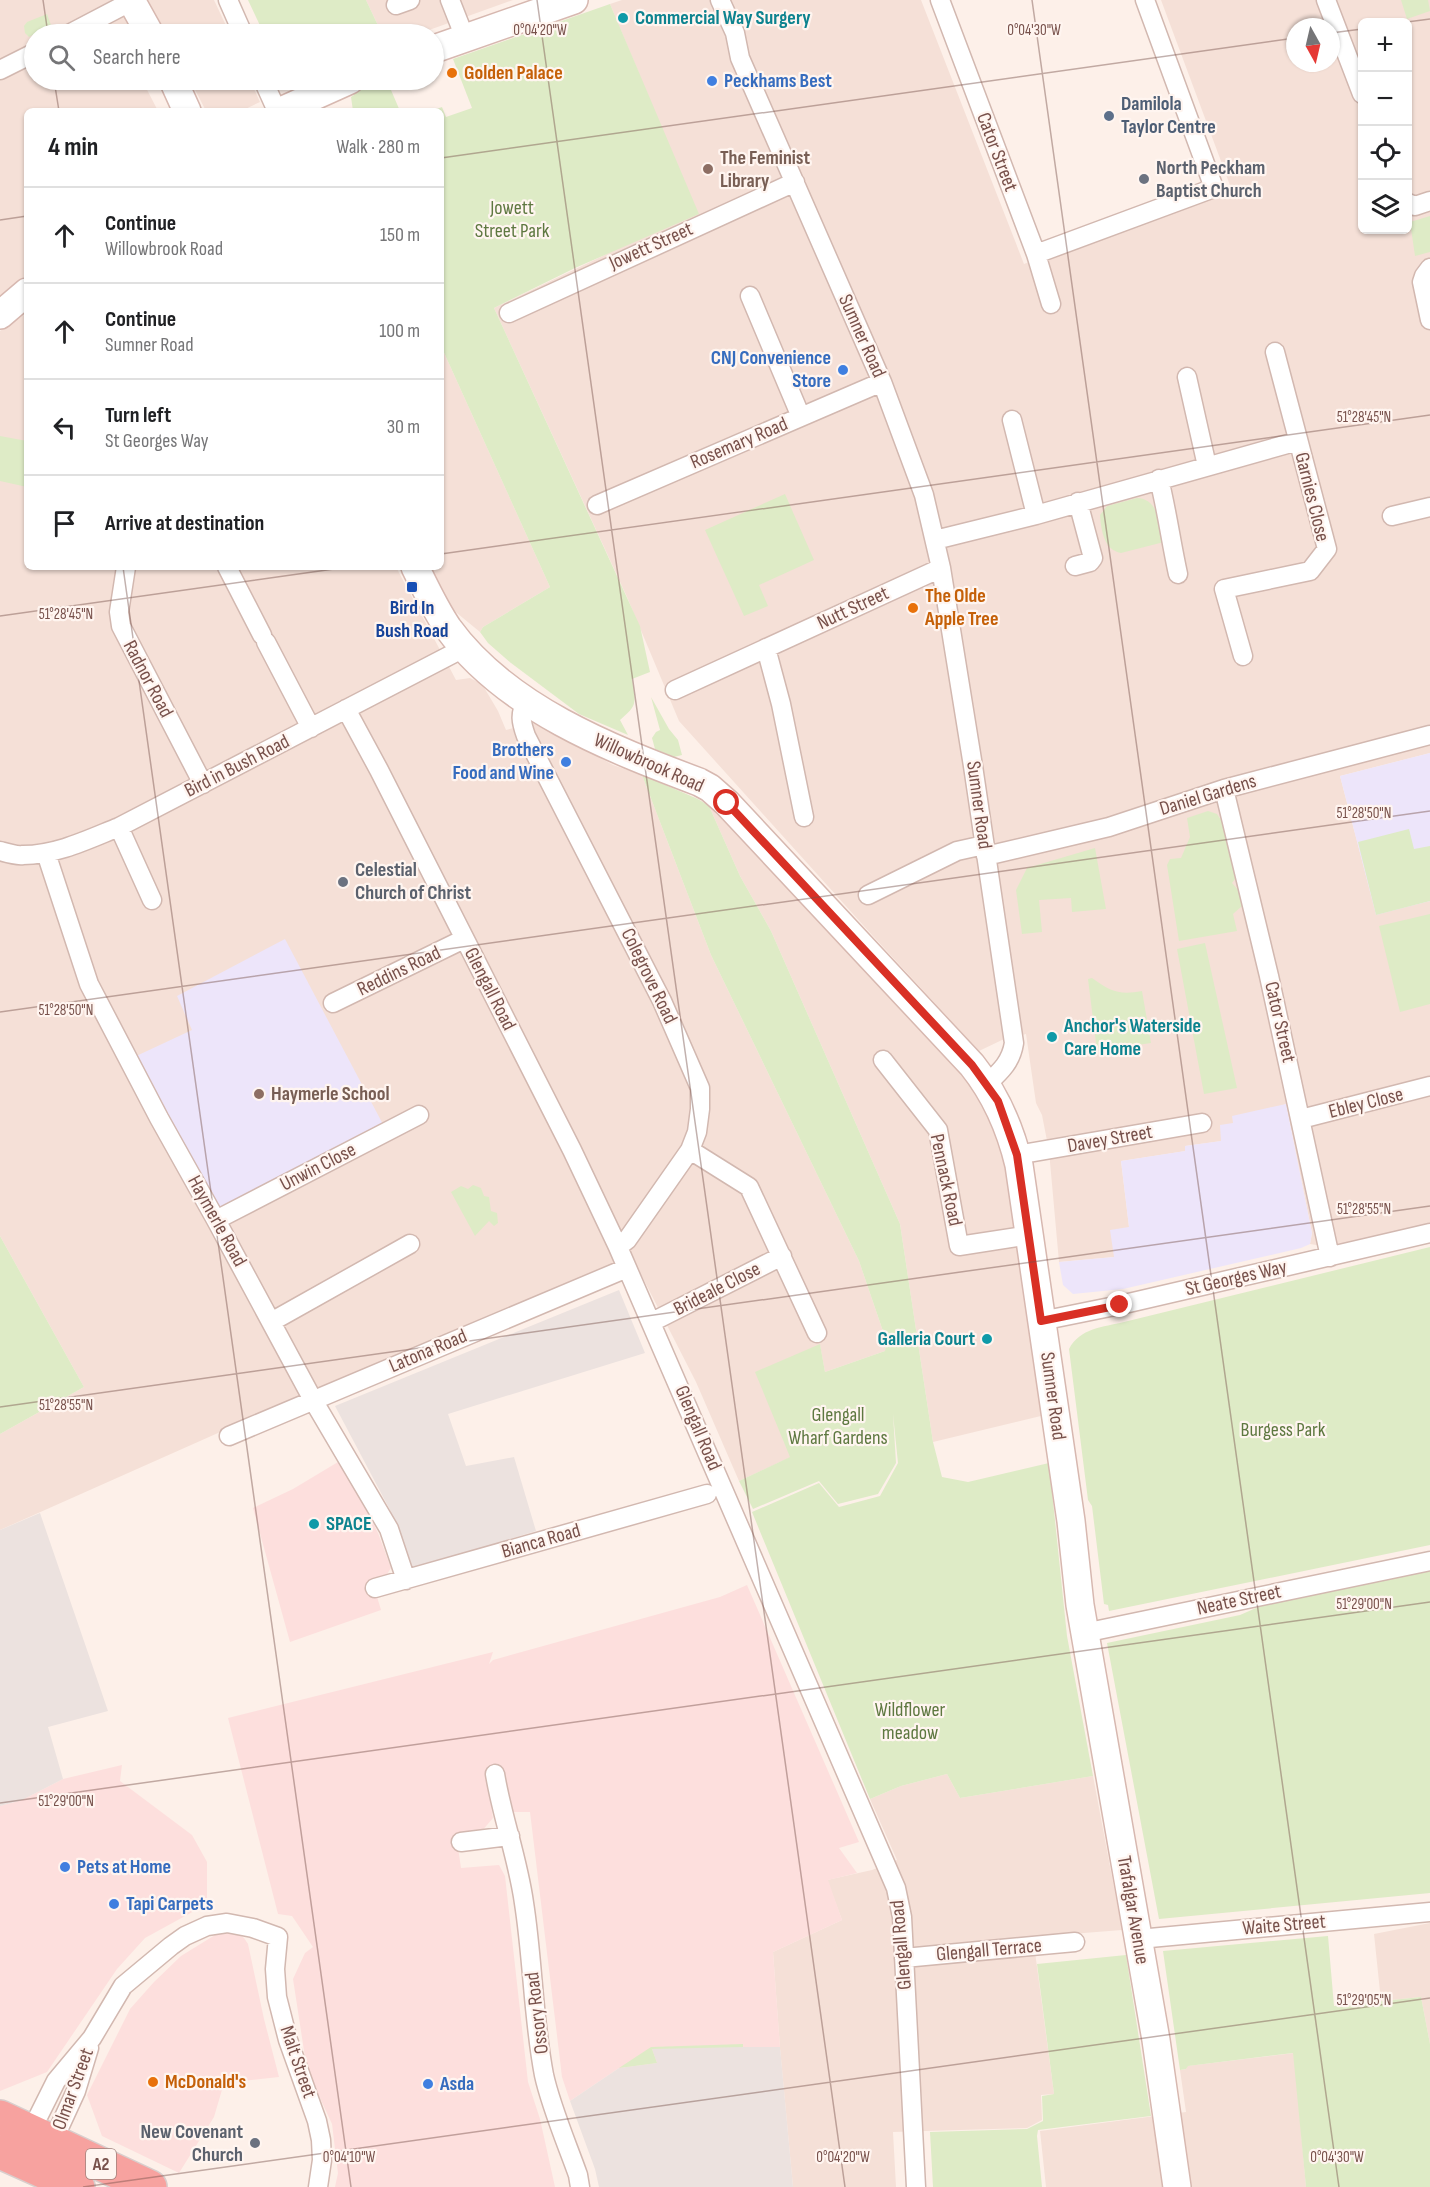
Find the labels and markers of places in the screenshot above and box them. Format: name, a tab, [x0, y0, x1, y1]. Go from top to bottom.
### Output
place label: Commercial Way Surgery	[635, 6, 811, 30]
marker: Commercial Way Surgery	[616, 11, 630, 25]
place label: Golden Palace	[464, 61, 563, 85]
marker: Golden Palace	[445, 66, 459, 80]
place label: Peckhams Best	[724, 69, 832, 93]
marker: Peckhams Best	[705, 74, 719, 88]
place label: Damilola Taylor Centre	[1121, 92, 1216, 139]
marker: Damilola Taylor Centre	[1102, 109, 1116, 123]
place label: The Feminist Library	[720, 146, 811, 193]
place label: North Peckham Baptist Church	[1156, 156, 1265, 203]
marker: The Feminist Library	[701, 162, 715, 176]
marker: North Peckham Baptist Church	[1137, 172, 1151, 186]
place label: CNJ Convenience Store	[711, 346, 831, 393]
marker: CNJ Convenience Store	[836, 363, 850, 377]
marker: Bird In Bush Road	[405, 580, 419, 594]
place label: The Olde Apple Tree	[924, 584, 998, 631]
place label: Bird In Bush Road	[375, 596, 449, 643]
marker: The Olde Apple Tree	[906, 601, 920, 615]
place label: Brothers Food and Wine	[452, 738, 554, 785]
marker: Brothers Food and Wine	[559, 755, 573, 769]
place label: Celestial Church of Christ	[355, 858, 471, 905]
marker: Celestial Church of Christ	[336, 875, 350, 889]
place label: Anchor's Waterside Care Home	[1063, 1014, 1201, 1061]
marker: Anchor's Waterside Care Home	[1045, 1030, 1059, 1044]
place label: Haymerle School	[271, 1082, 390, 1106]
marker: Haymerle School	[252, 1087, 266, 1101]
place label: Galleria Court	[878, 1327, 975, 1351]
marker: Galleria Court	[980, 1332, 994, 1346]
place label: SPACE	[326, 1512, 372, 1536]
marker: SPACE	[307, 1517, 321, 1531]
place label: Pets at Home	[77, 1855, 171, 1879]
marker: Pets at Home	[58, 1860, 72, 1874]
place label: Tapi Carpets	[126, 1892, 214, 1916]
marker: Tapi Carpets	[107, 1897, 121, 1911]
place label: McDonald's	[165, 2070, 247, 2094]
place label: Asda	[439, 2072, 474, 2096]
marker: McDonald's	[146, 2075, 160, 2089]
marker: Asda	[421, 2077, 435, 2091]
place label: New Covenant Church	[141, 2120, 243, 2167]
marker: New Covenant Church	[248, 2136, 262, 2150]

